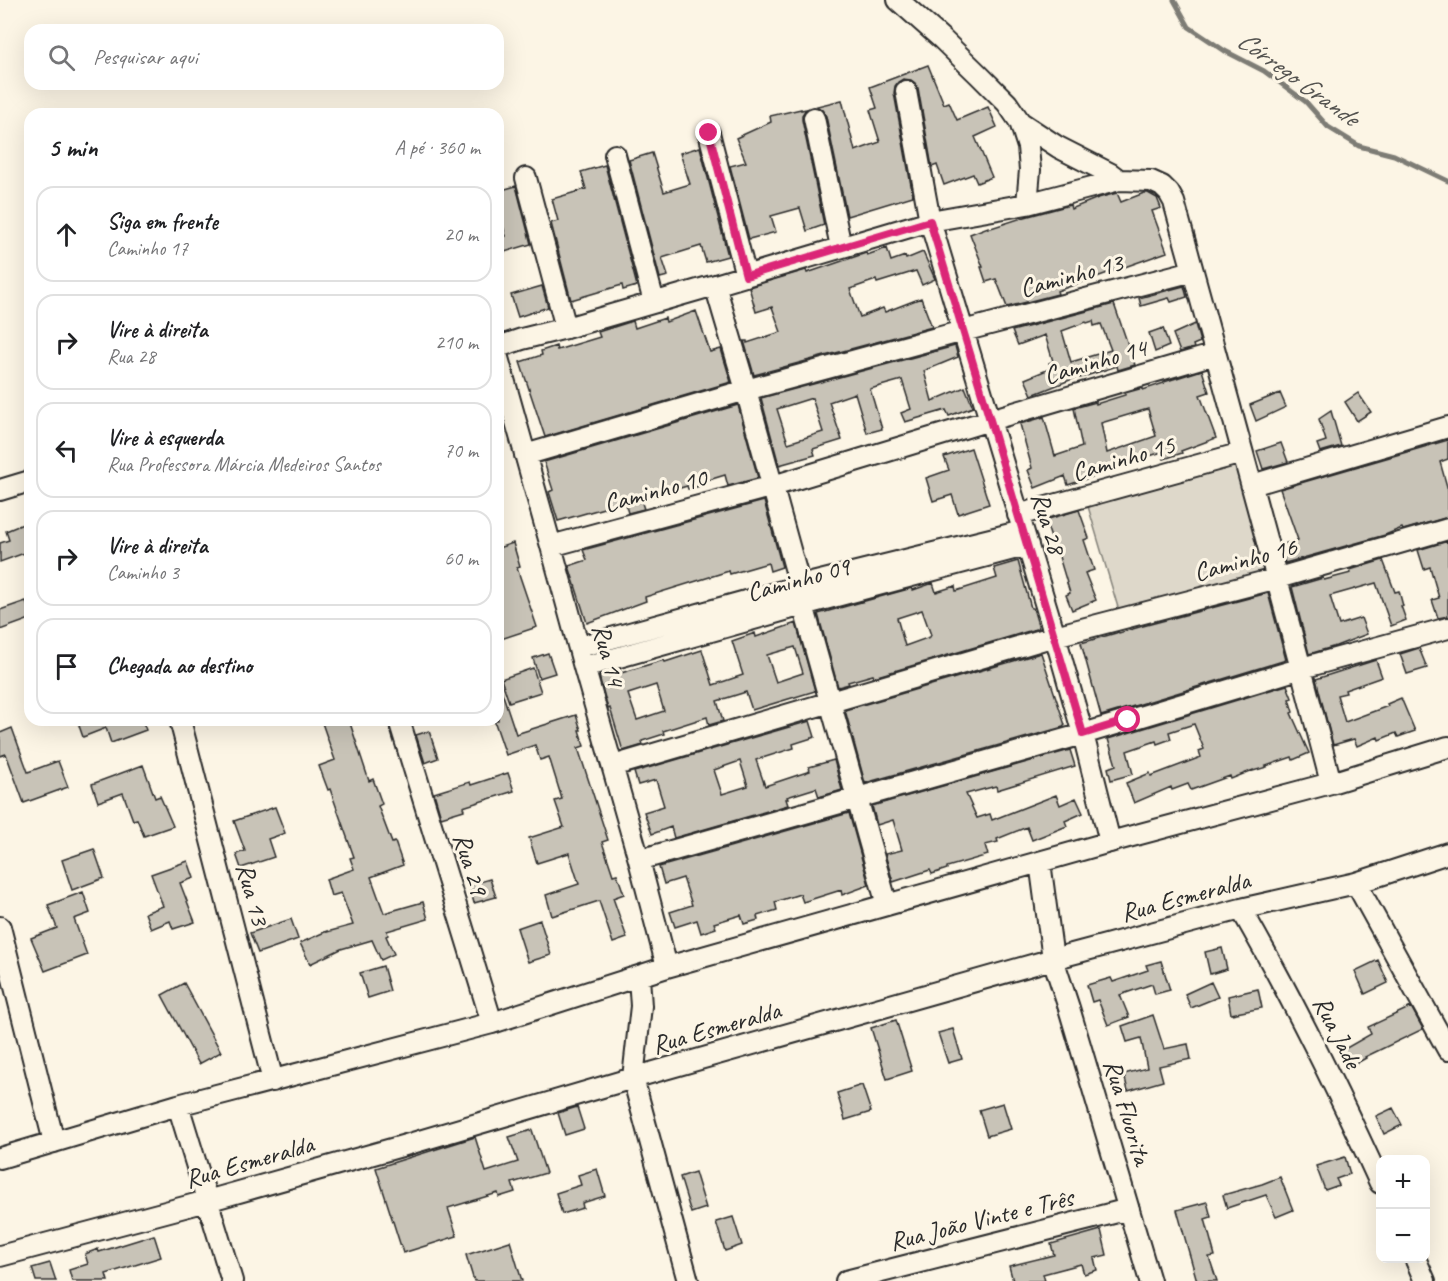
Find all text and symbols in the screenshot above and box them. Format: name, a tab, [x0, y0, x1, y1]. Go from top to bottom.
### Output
water label: Córrego Grande	[1231, 23, 1369, 136]
search box	[24, 24, 504, 90]
icon: search	[45, 41, 78, 74]
text: Pesquisar aqui	[93, 43, 198, 71]
route end	[695, 119, 721, 145]
text: 5 min	[48, 131, 97, 164]
text: A pé · 360 m	[395, 135, 480, 160]
text: Siga em frente	[107, 208, 218, 236]
icon: ahead	[50, 218, 83, 251]
text: 20 m	[444, 222, 478, 247]
text: Caminho 17	[107, 236, 188, 261]
street label: Caminho 13	[1016, 245, 1129, 305]
text: Vire à direita	[107, 316, 207, 344]
icon: right	[50, 326, 83, 359]
text: 210 m	[435, 330, 478, 355]
street label: Caminho 14	[1040, 330, 1153, 392]
text: Rua 28	[107, 344, 155, 369]
text: Vire à esquerda	[107, 424, 223, 452]
street label: Caminho 15	[1068, 428, 1180, 489]
icon: left	[50, 434, 83, 467]
text: 70 m	[444, 438, 478, 463]
text: Rua Professora Márcia Medeiros Santos	[107, 452, 381, 477]
street label: Caminho 10	[600, 460, 713, 520]
street label: Rua 28	[1024, 488, 1074, 560]
street label: Caminho 16	[1190, 530, 1302, 589]
text: Vire à direita	[107, 532, 207, 560]
icon: right	[50, 542, 83, 575]
text: 60 m	[444, 546, 478, 571]
street label: Caminho 09	[743, 549, 856, 609]
text: Caminho 3	[107, 560, 179, 585]
street label: Rua 14	[584, 620, 633, 692]
icon: arrive	[50, 650, 83, 683]
text: Chegada ao destino	[107, 652, 252, 680]
route start	[1114, 706, 1140, 732]
street label: Rua 29	[446, 829, 496, 901]
street label: Rua 13	[228, 859, 277, 931]
street label: Rua Esmeralda	[1117, 863, 1255, 930]
street label: Rua Jade	[1305, 991, 1371, 1076]
street label: Rua Esmeralda	[648, 993, 786, 1062]
street label: Rua Fluorita	[1096, 1056, 1160, 1171]
street label: Rua Esmeralda	[181, 1127, 319, 1196]
map controls	[1376, 1155, 1430, 1263]
button: +	[1376, 1155, 1430, 1209]
street label: Rua João Vinte e Três	[886, 1180, 1078, 1258]
button: −	[1376, 1209, 1430, 1263]

